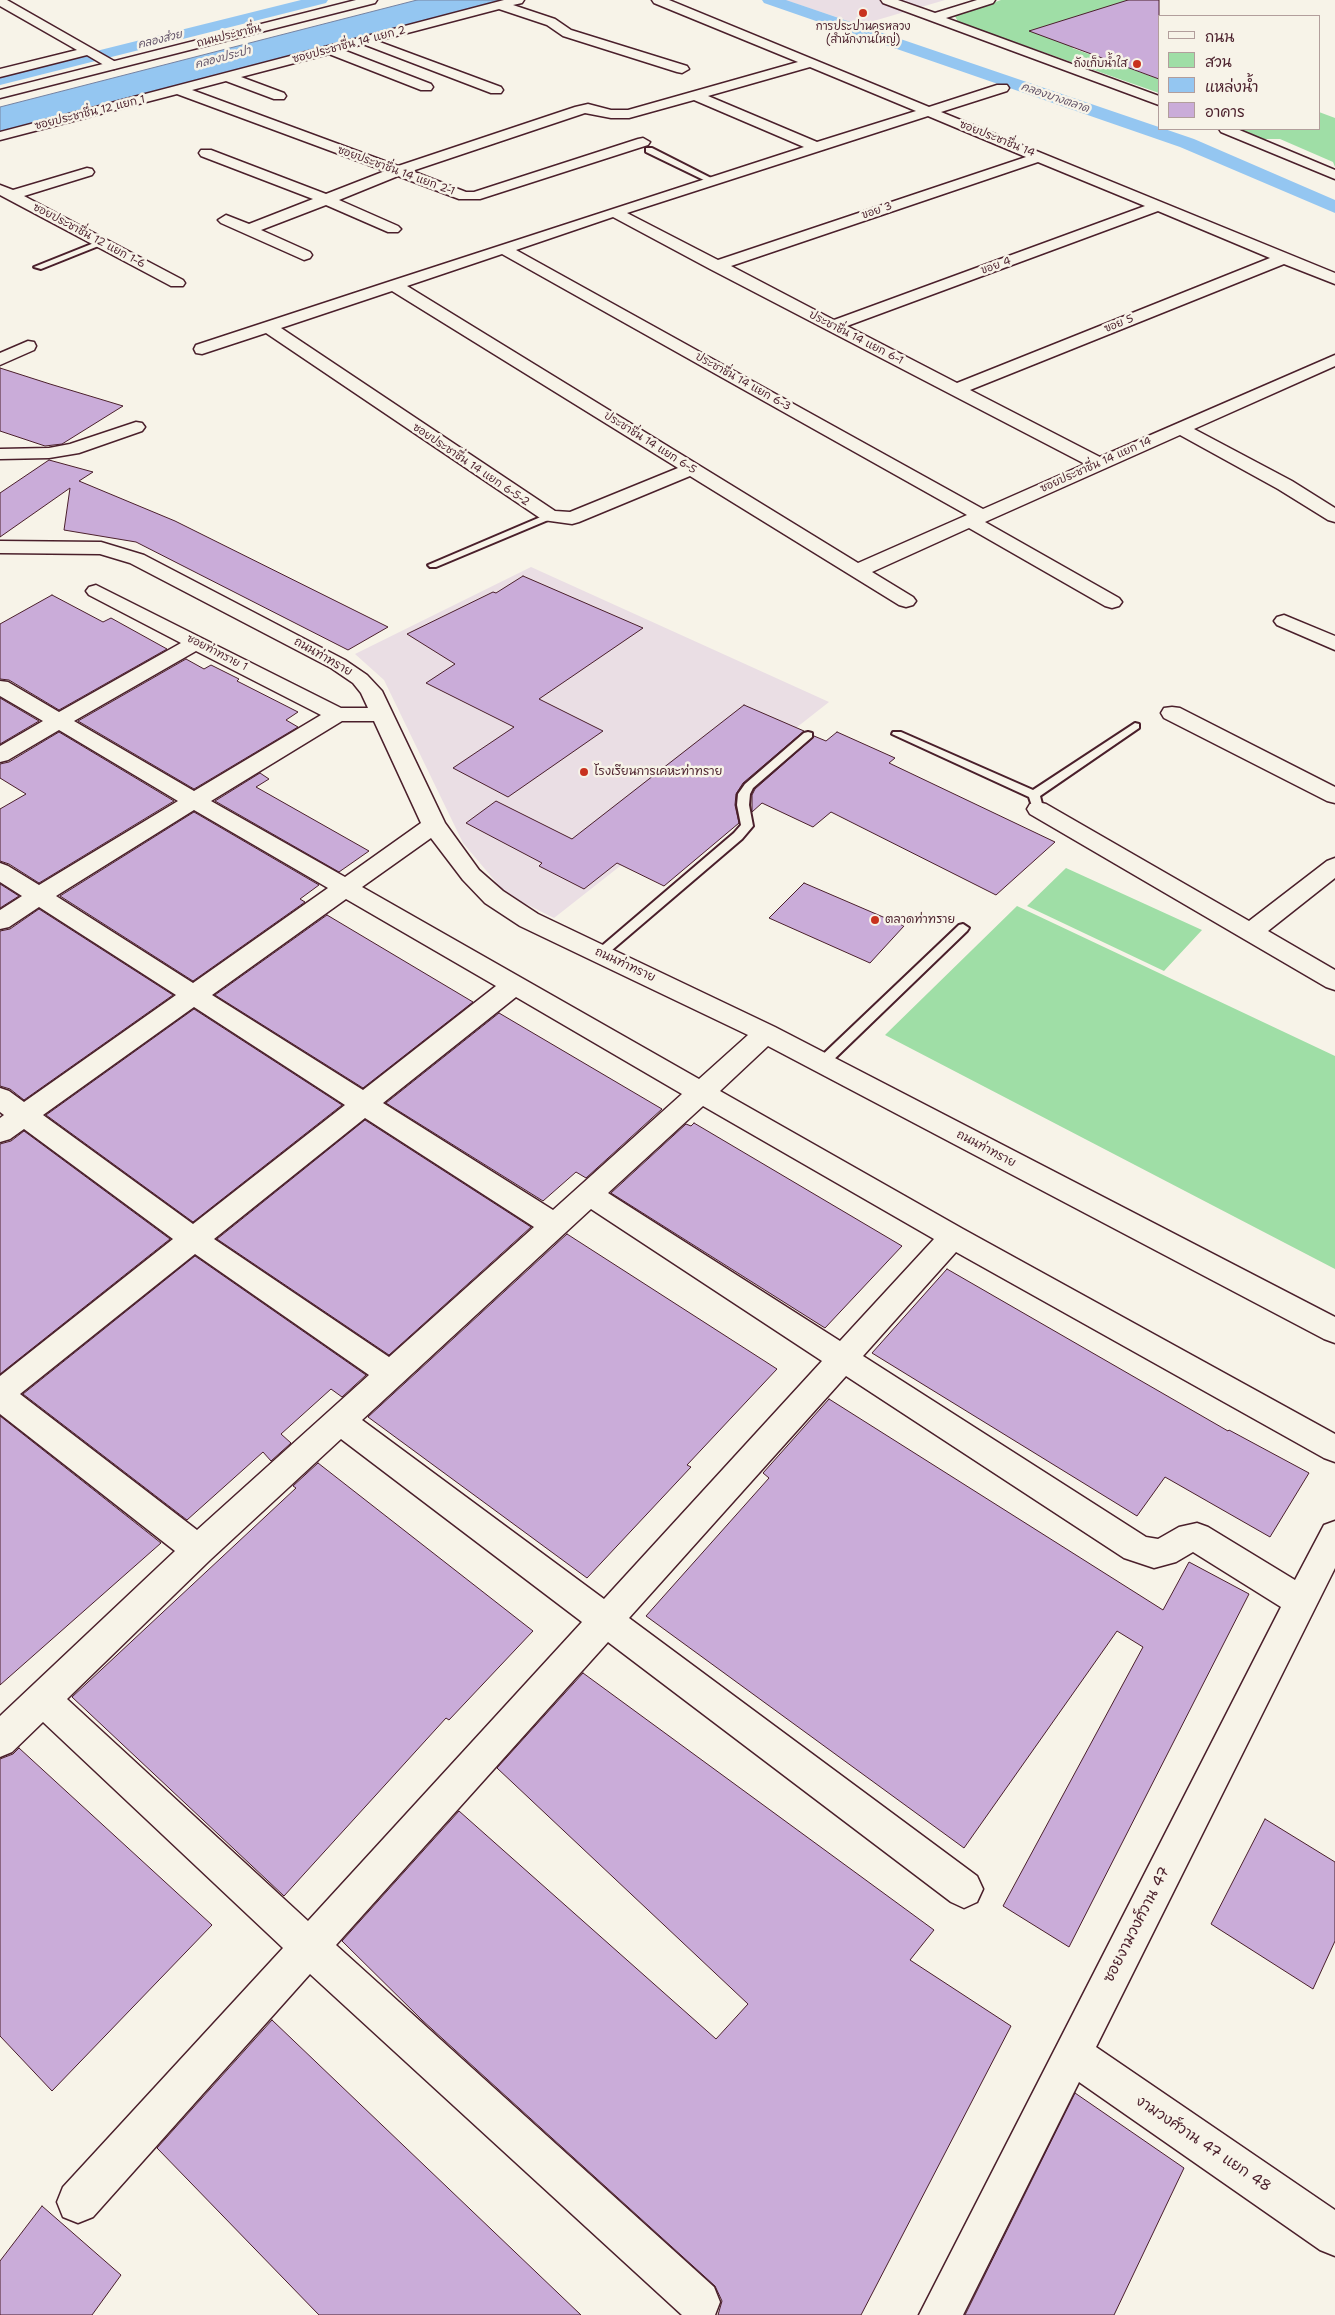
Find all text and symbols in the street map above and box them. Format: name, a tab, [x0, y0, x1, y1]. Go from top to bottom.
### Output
marker: การประปานครหลวง (สำนักงานใหญ่)	[857, 7, 869, 19]
legend	[1158, 15, 1320, 130]
place label: การประปานครหลวง (สำนักงานใหญ่)	[816, 20, 910, 46]
street label: ถนนประชาชื่น	[195, 22, 263, 50]
street label: ซอยประชาชื่น 14 แยก 2	[291, 24, 407, 66]
text: ถนน	[1205, 27, 1234, 47]
water label: คลองส่วย	[136, 28, 184, 52]
water label: คลองประปา	[194, 44, 252, 72]
text: สวน	[1205, 52, 1232, 72]
place label: ถังเก็บน้ำใส	[1074, 57, 1127, 71]
marker: ถังเก็บน้ำใส	[1131, 58, 1143, 70]
text: แหล่งน้ำ	[1205, 77, 1259, 97]
water label: คลองบางตลาด	[1019, 80, 1091, 116]
street label: ซอยประชาชื่น 12 แยก 1	[33, 93, 147, 133]
text: อาคาร	[1205, 102, 1245, 122]
street label: ซอยประชาชื่น 14	[957, 118, 1037, 160]
street label: ซอยประชาชื่น 14 แยก 2-1	[335, 144, 457, 198]
street label: ขอย 3	[860, 200, 894, 222]
street label: ซอยประชาชื่น 12 แยก 1-6	[31, 201, 147, 271]
street label: ขอย 4	[979, 254, 1013, 278]
street label: ประชาชื่น 14 แยก 6-1	[807, 308, 905, 368]
street label: ฃอย 5	[1102, 312, 1136, 336]
street label: ประชาชื่น 14 แยก 6-3	[693, 350, 793, 414]
street label: ประชาชื่น 14 แยก 6-5	[601, 409, 699, 477]
street label: ซอยประชาชื่น 14 แยก 6-5-2	[410, 421, 532, 509]
street label: ซอยประชาชื่น 14 แยก 14	[1038, 434, 1154, 496]
street label: ซอยท่าทราย 1	[184, 632, 250, 674]
street label: ถนนท่าทราย	[291, 635, 355, 679]
place label: โรงเรียนการเคหะท่าทราย	[594, 765, 722, 779]
marker: โรงเรียนการเคหะท่าทราย	[578, 766, 590, 778]
place label: ตลาดท่าทราย	[885, 913, 955, 927]
marker: ตลาดท่าทราย	[869, 914, 881, 926]
street label: ถนนท่าทราย	[592, 945, 658, 985]
street label: ถนนท่าทราย	[954, 1127, 1018, 1171]
street label: ซอยงามวงศ์วาน 47	[1100, 1864, 1174, 1986]
street label: งามวงศ์วาน 47 แยก 48	[1132, 2092, 1274, 2196]

